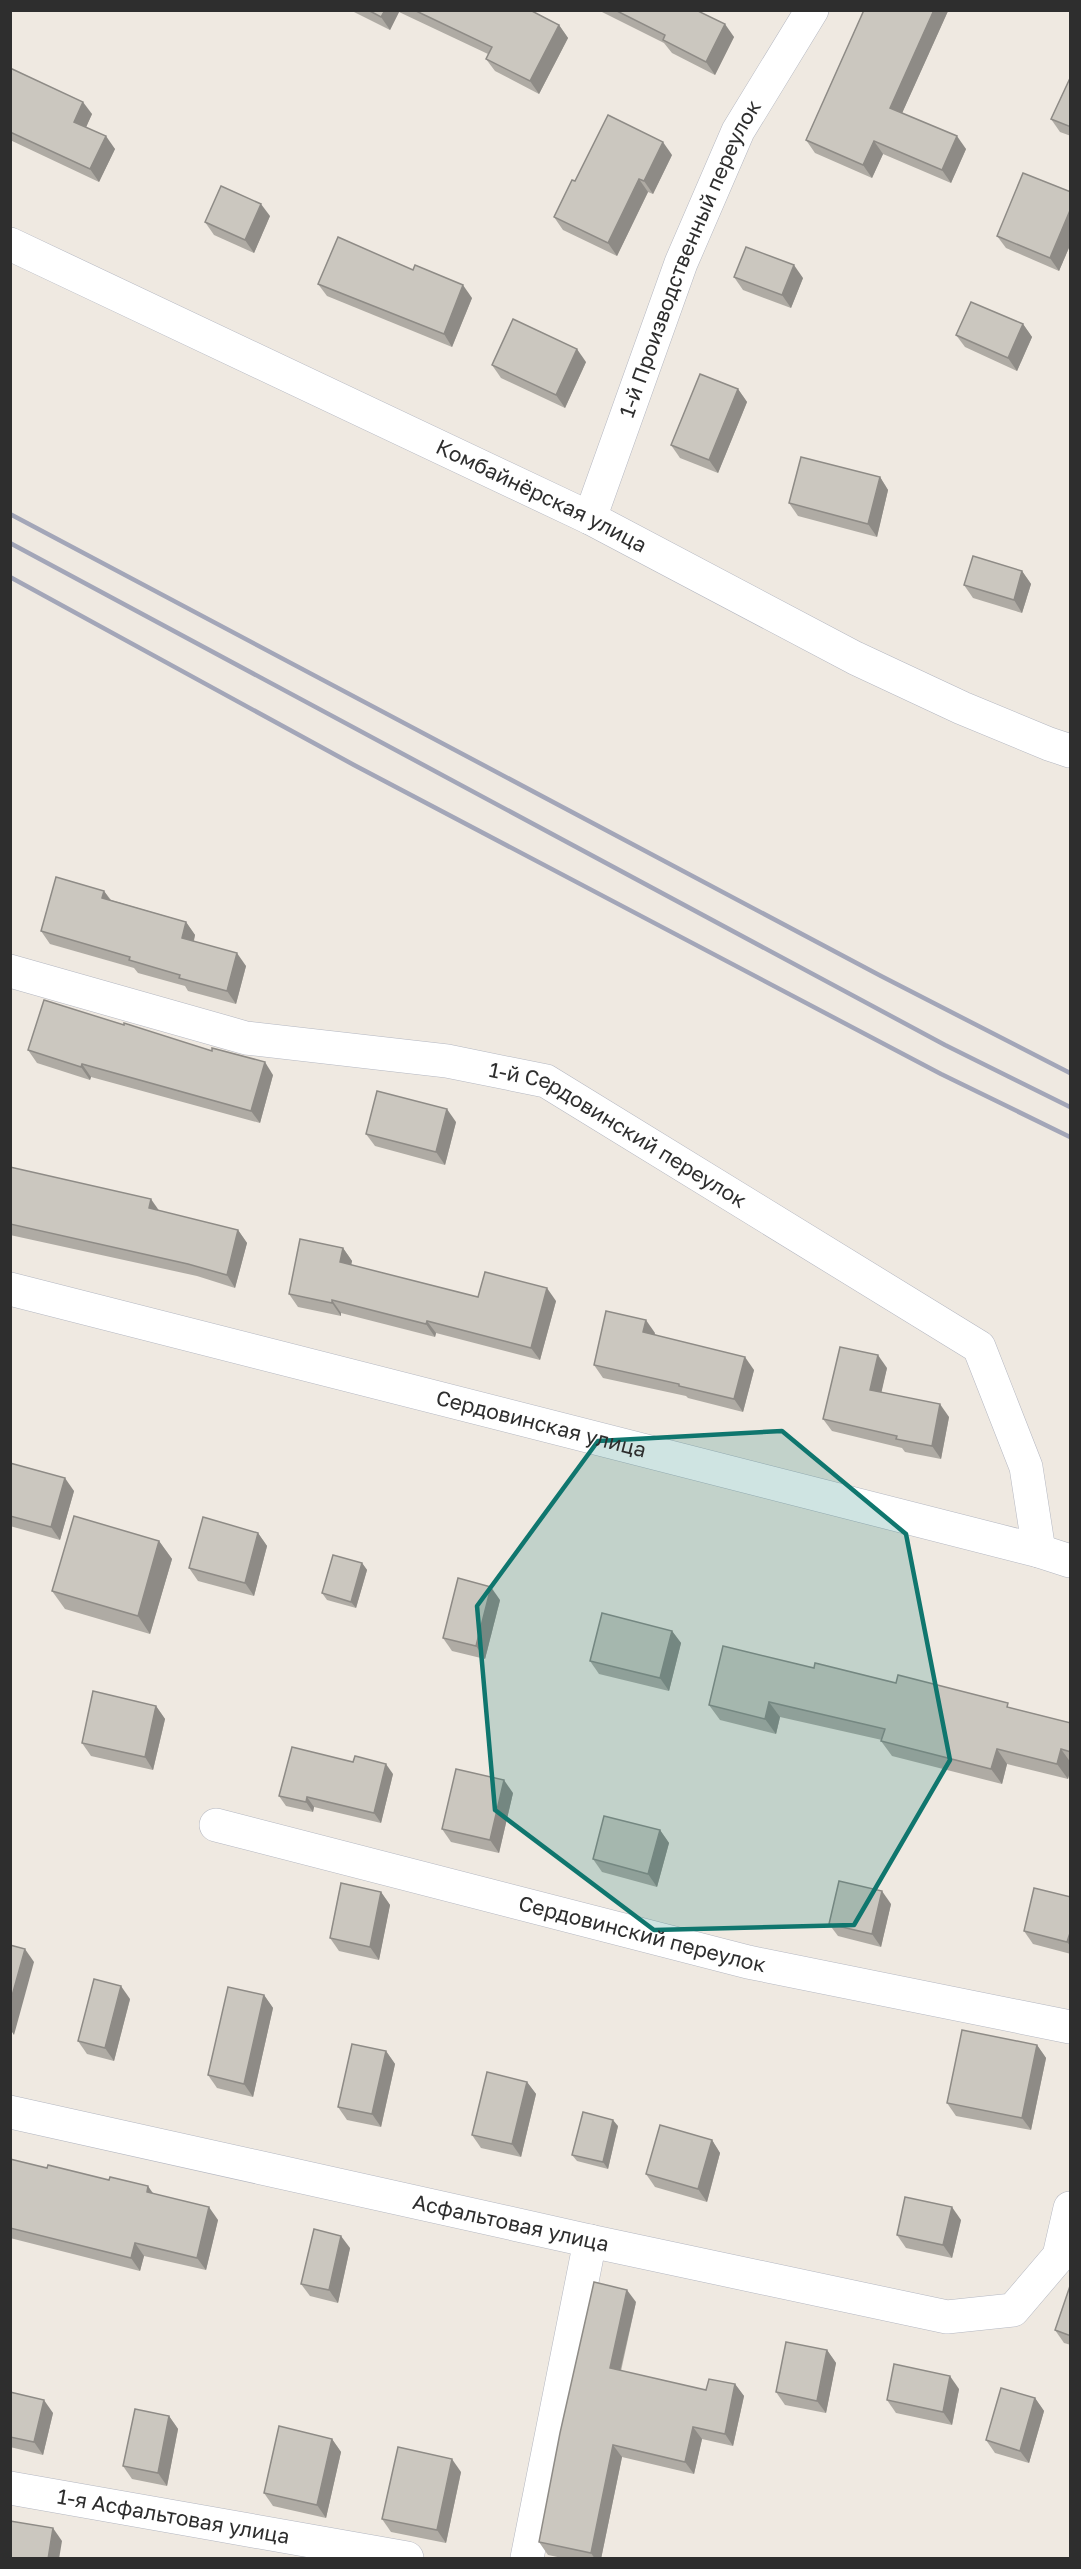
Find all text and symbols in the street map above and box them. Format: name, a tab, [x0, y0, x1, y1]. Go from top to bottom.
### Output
street label: 1-й Производственный переулок	[613, 95, 766, 421]
street label: Комбайнёрская улица	[432, 433, 651, 558]
street label: 1-й Сердовинский переулок	[487, 1056, 752, 1213]
street label: Сердовинская улица	[433, 1384, 649, 1462]
street label: Сердовинский переулок	[516, 1889, 768, 1977]
street label: Асфальтовая улица	[410, 2188, 611, 2257]
street label: 1-я Асфальтовая улица	[55, 2483, 292, 2549]

